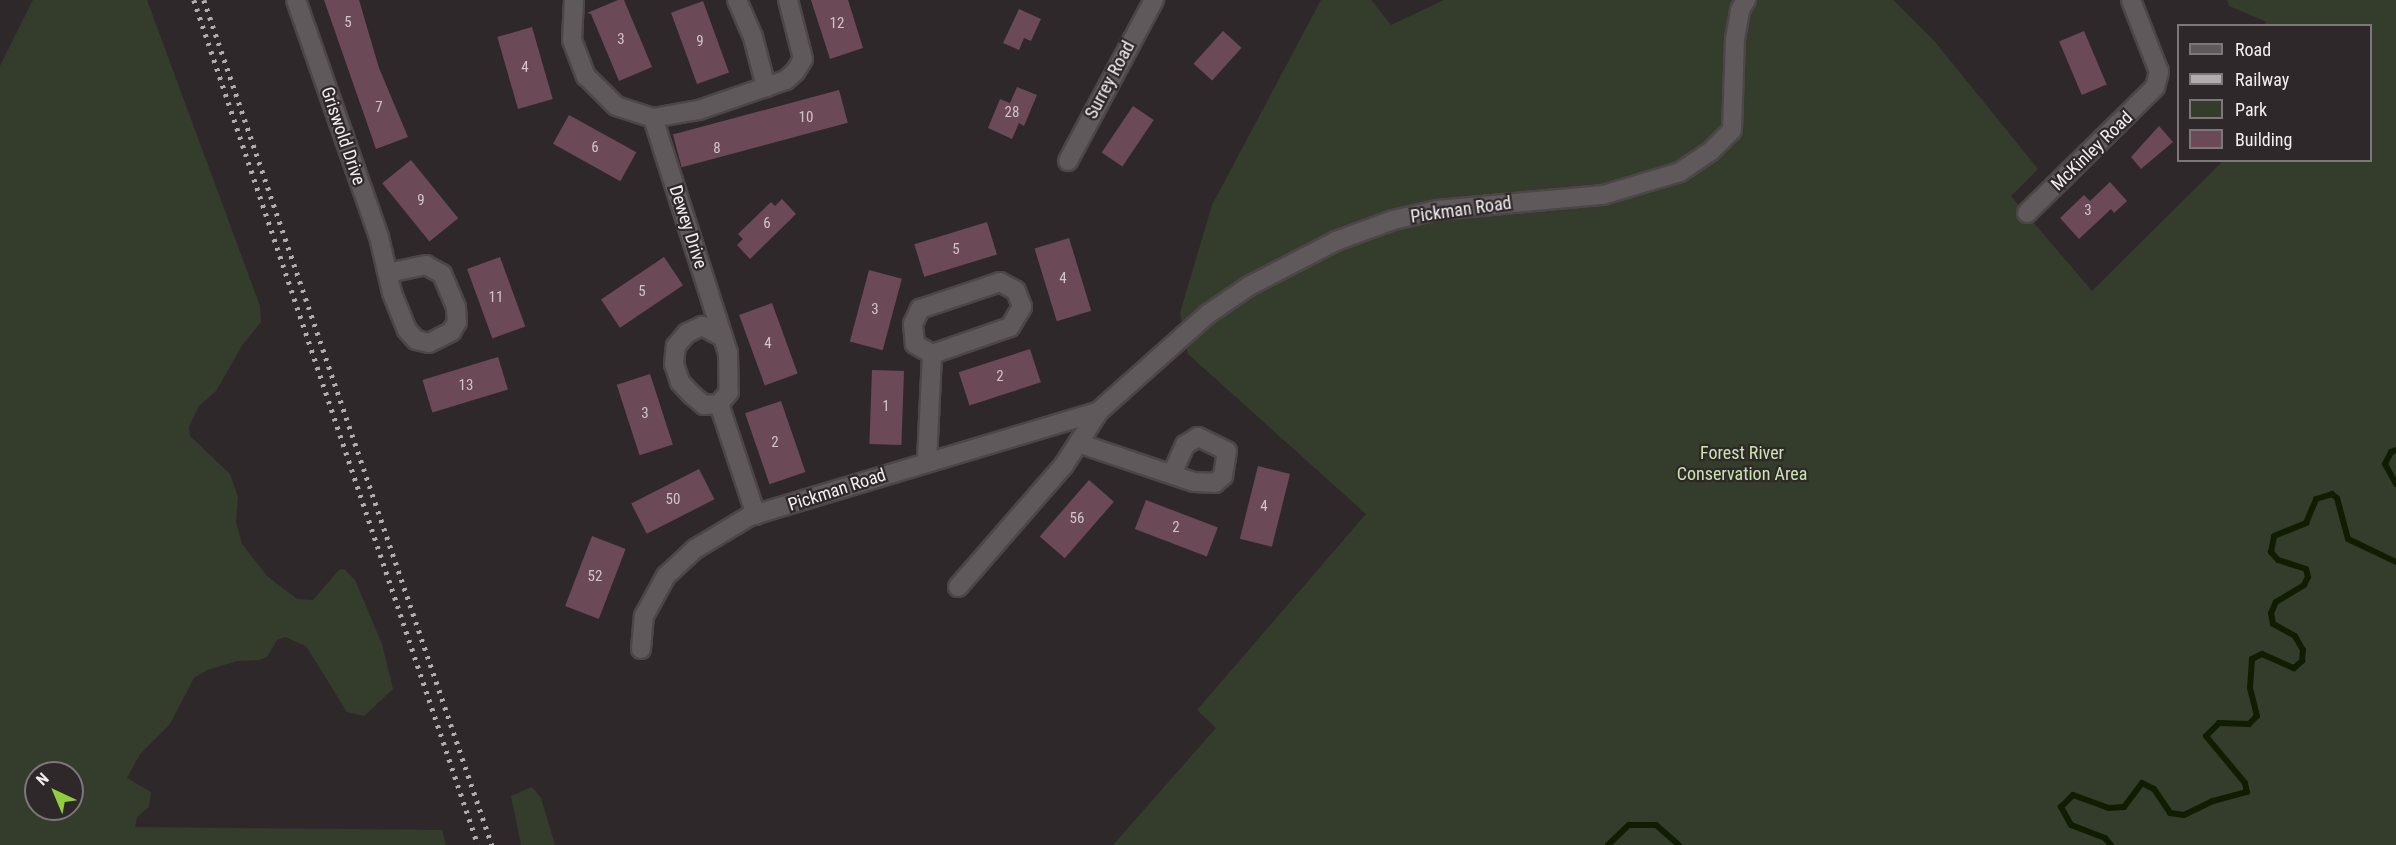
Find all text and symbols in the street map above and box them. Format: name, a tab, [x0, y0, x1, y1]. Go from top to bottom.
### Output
house number: 5	[344, 14, 352, 32]
house number: 12	[830, 15, 844, 33]
legend	[2177, 24, 2372, 162]
house number: 3	[617, 31, 625, 49]
house number: 9	[696, 33, 704, 51]
street label: Surrey Road	[1081, 37, 1139, 123]
text: Road	[2235, 39, 2271, 60]
house number: 4	[521, 59, 529, 77]
text: Railway	[2235, 69, 2289, 90]
street label: Griswold Drive	[316, 84, 370, 188]
house number: 7	[375, 99, 383, 117]
text: Park	[2235, 99, 2267, 120]
house number: 28	[1005, 104, 1019, 122]
street label: McKinley Road	[2047, 107, 2137, 195]
house number: 10	[799, 109, 813, 127]
text: Building	[2235, 129, 2292, 150]
house number: 6	[591, 139, 599, 157]
house number: 8	[713, 140, 721, 158]
street label: Dewey Drive	[664, 183, 712, 271]
house number: 9	[417, 192, 425, 210]
street label: Pickman Road	[1409, 192, 1513, 228]
house number: 3	[2084, 202, 2092, 220]
house number: 6	[763, 215, 771, 233]
house number: 5	[952, 241, 960, 259]
house number: 4	[1059, 270, 1067, 288]
house number: 5	[638, 283, 646, 301]
house number: 11	[489, 289, 503, 307]
house number: 3	[871, 301, 879, 319]
house number: 4	[764, 335, 772, 353]
house number: 2	[996, 368, 1004, 386]
house number: 13	[459, 377, 473, 395]
house number: 1	[882, 398, 890, 416]
house number: 3	[641, 405, 649, 423]
house number: 2	[771, 434, 779, 452]
park label: Forest River Conservation Area	[1677, 443, 1807, 486]
street label: Pickman Road	[785, 464, 889, 516]
house number: 50	[666, 491, 680, 509]
house number: 4	[1260, 498, 1268, 516]
house number: 56	[1070, 510, 1084, 528]
house number: 2	[1172, 519, 1180, 537]
house number: 52	[588, 568, 602, 586]
north arrow	[24, 761, 84, 821]
text: N	[32, 769, 53, 789]

